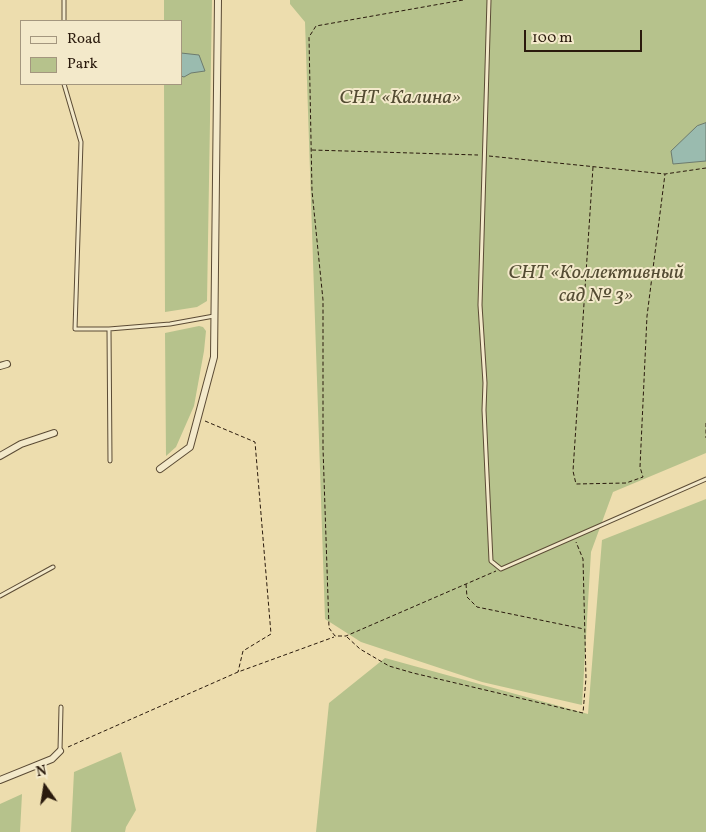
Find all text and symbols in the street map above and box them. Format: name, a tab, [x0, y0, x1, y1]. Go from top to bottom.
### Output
legend	[20, 20, 182, 85]
scale bar	[526, 20, 644, 52]
text: 100 m	[532, 28, 572, 49]
text: Road	[67, 29, 101, 50]
text: Park	[67, 54, 98, 75]
park label: СНТ «Калина»	[339, 87, 461, 111]
park label: СНТ «Коллективный сад № 3»	[508, 262, 684, 309]
text: N	[34, 761, 49, 782]
north arrow	[20, 762, 70, 812]

